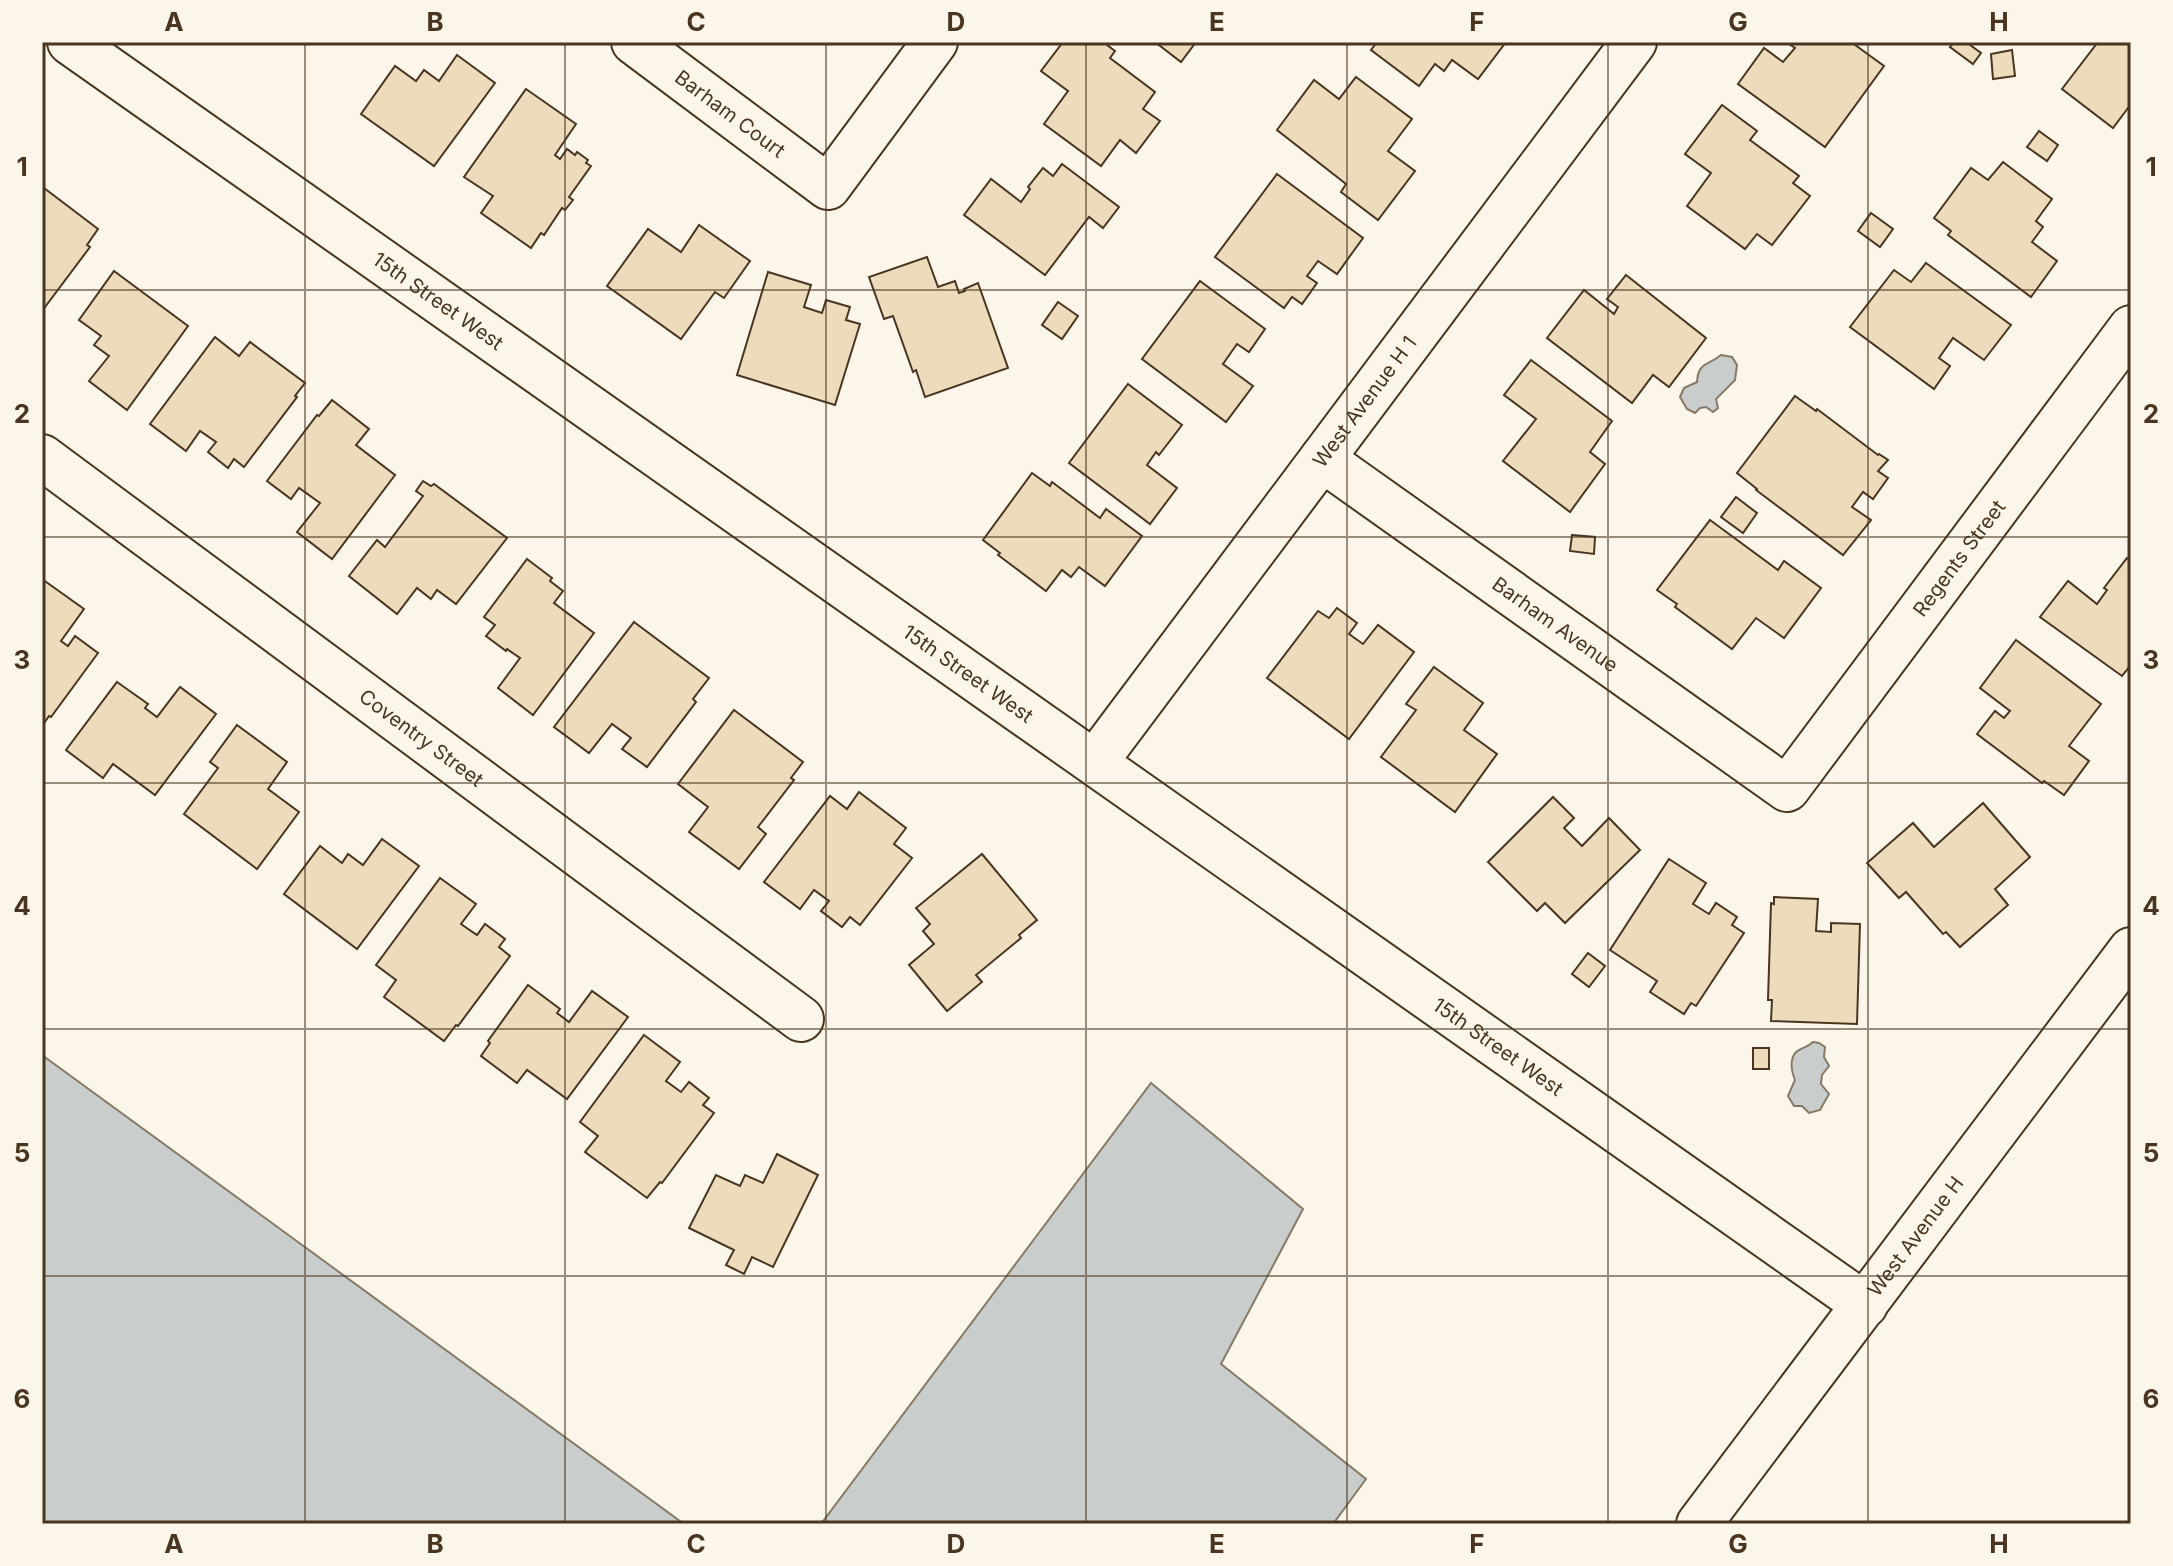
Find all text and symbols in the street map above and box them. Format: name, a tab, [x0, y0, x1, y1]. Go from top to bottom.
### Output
text: A	[164, 6, 184, 37]
text: B	[426, 6, 444, 37]
text: C	[686, 6, 706, 37]
text: D	[947, 6, 965, 37]
text: E	[1209, 6, 1225, 37]
text: F	[1469, 6, 1485, 37]
text: G	[1728, 6, 1748, 37]
text: H	[1989, 6, 2009, 37]
street label: Barham Court	[670, 65, 790, 163]
text: 1	[16, 151, 28, 182]
text: 1	[2145, 151, 2157, 182]
street label: 15th Street West	[368, 247, 508, 355]
street label: West Avenue H 1	[1308, 331, 1422, 472]
text: 2	[14, 398, 30, 429]
text: 2	[2143, 398, 2159, 429]
street label: Regents Street	[1908, 495, 2011, 621]
street label: Barham Avenue	[1488, 572, 1623, 677]
street label: 15th Street West	[898, 620, 1038, 728]
text: 3	[14, 644, 30, 675]
text: 3	[2143, 644, 2159, 675]
street label: Coventry Street	[355, 684, 488, 792]
text: 4	[13, 890, 31, 921]
text: 4	[2142, 890, 2160, 921]
street label: 15th Street West	[1428, 993, 1568, 1101]
text: 5	[14, 1137, 30, 1168]
text: 5	[2143, 1137, 2159, 1168]
street label: West Avenue H	[1863, 1172, 1968, 1301]
text: 6	[14, 1383, 30, 1414]
text: 6	[2143, 1383, 2159, 1414]
text: A	[164, 1528, 184, 1559]
text: B	[426, 1528, 444, 1559]
text: C	[686, 1528, 706, 1559]
text: D	[947, 1528, 965, 1559]
text: E	[1209, 1528, 1225, 1559]
text: F	[1469, 1528, 1485, 1559]
text: G	[1728, 1528, 1748, 1559]
text: H	[1989, 1528, 2009, 1559]

